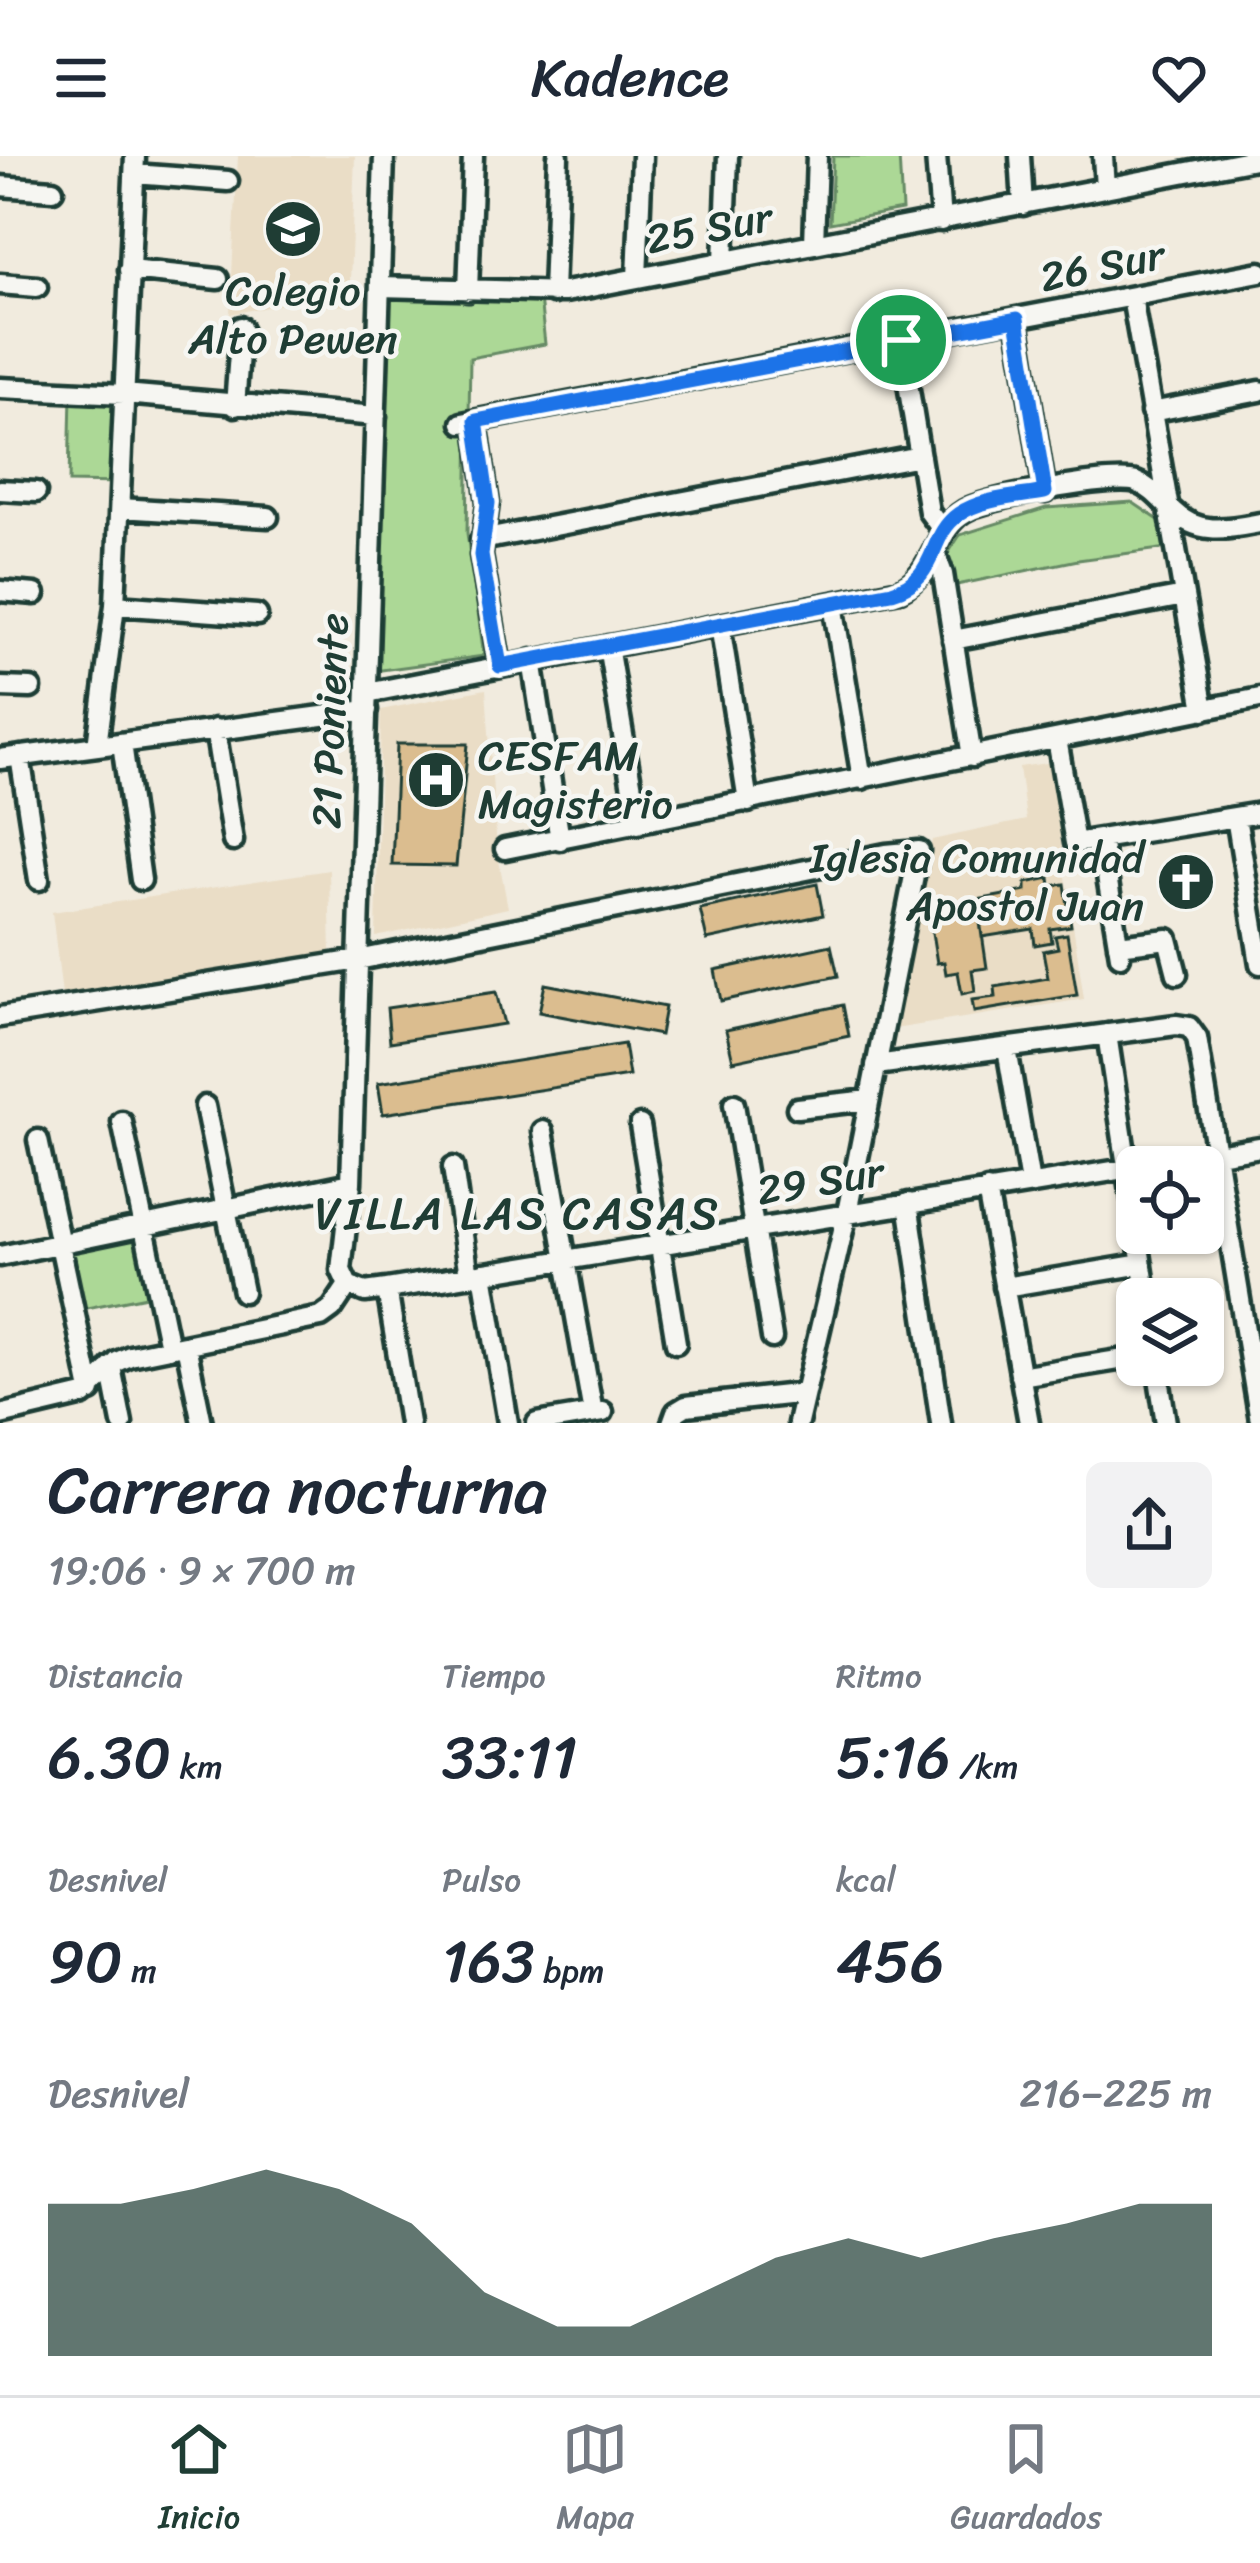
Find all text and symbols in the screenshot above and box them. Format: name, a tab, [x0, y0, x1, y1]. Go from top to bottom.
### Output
text: Kadence	[531, 30, 729, 126]
icon: menu	[48, 45, 114, 111]
icon: heart	[1146, 45, 1212, 111]
street label: 25 Sur	[640, 179, 781, 276]
school or university icon: Colegio Alto Pewen	[262, 198, 324, 260]
street label: 26 Sur	[1034, 217, 1173, 314]
place label: Colegio Alto Pewen	[187, 254, 398, 376]
pin	[850, 289, 952, 391]
icon: arrive	[868, 307, 934, 373]
street label: 21 Poniente	[289, 612, 371, 830]
place label: CESFAM Magisterio	[478, 719, 673, 841]
hospital icon: CESFAM Magisterio	[405, 749, 467, 811]
place label: Iglesia Comunidad Apostol Juan	[808, 821, 1147, 943]
church icon: Iglesia Comunidad Apostol Juan	[1155, 851, 1217, 913]
street label: 29 Sur	[751, 1134, 891, 1227]
map controls	[1116, 1146, 1224, 1386]
button: locate	[1116, 1146, 1224, 1254]
district label: VILLA LAS CASAS	[315, 1174, 721, 1254]
button: layers	[1116, 1278, 1224, 1386]
text: Carrera nocturna	[48, 1432, 548, 1549]
button: share	[1086, 1462, 1212, 1588]
text: 19:06 · 9 × 700 m	[48, 1536, 356, 1605]
text: Distancia	[48, 1647, 183, 1705]
text: Tiempo	[442, 1647, 546, 1705]
text: Ritmo	[836, 1647, 922, 1705]
text: 6.30	[48, 1705, 171, 1811]
text: 33:11	[442, 1705, 577, 1811]
text: 5:16	[836, 1705, 951, 1811]
text: km	[171, 1738, 223, 1796]
text: /km	[951, 1738, 1018, 1796]
text: Desnivel	[48, 1851, 167, 1909]
text: Pulso	[442, 1851, 521, 1909]
text: kcal	[836, 1851, 896, 1909]
text: 90	[48, 1909, 123, 2015]
text: 163	[442, 1909, 535, 2015]
text: 456	[836, 1909, 944, 2015]
text: m	[123, 1942, 157, 2000]
text: bpm	[535, 1942, 604, 2000]
text: Desnivel	[48, 2059, 189, 2128]
text: 216–225 m	[1020, 2059, 1212, 2128]
tab: Inicio	[158, 2416, 240, 2546]
tab: Mapa	[556, 2416, 634, 2546]
tab: Guardados	[950, 2416, 1102, 2546]

